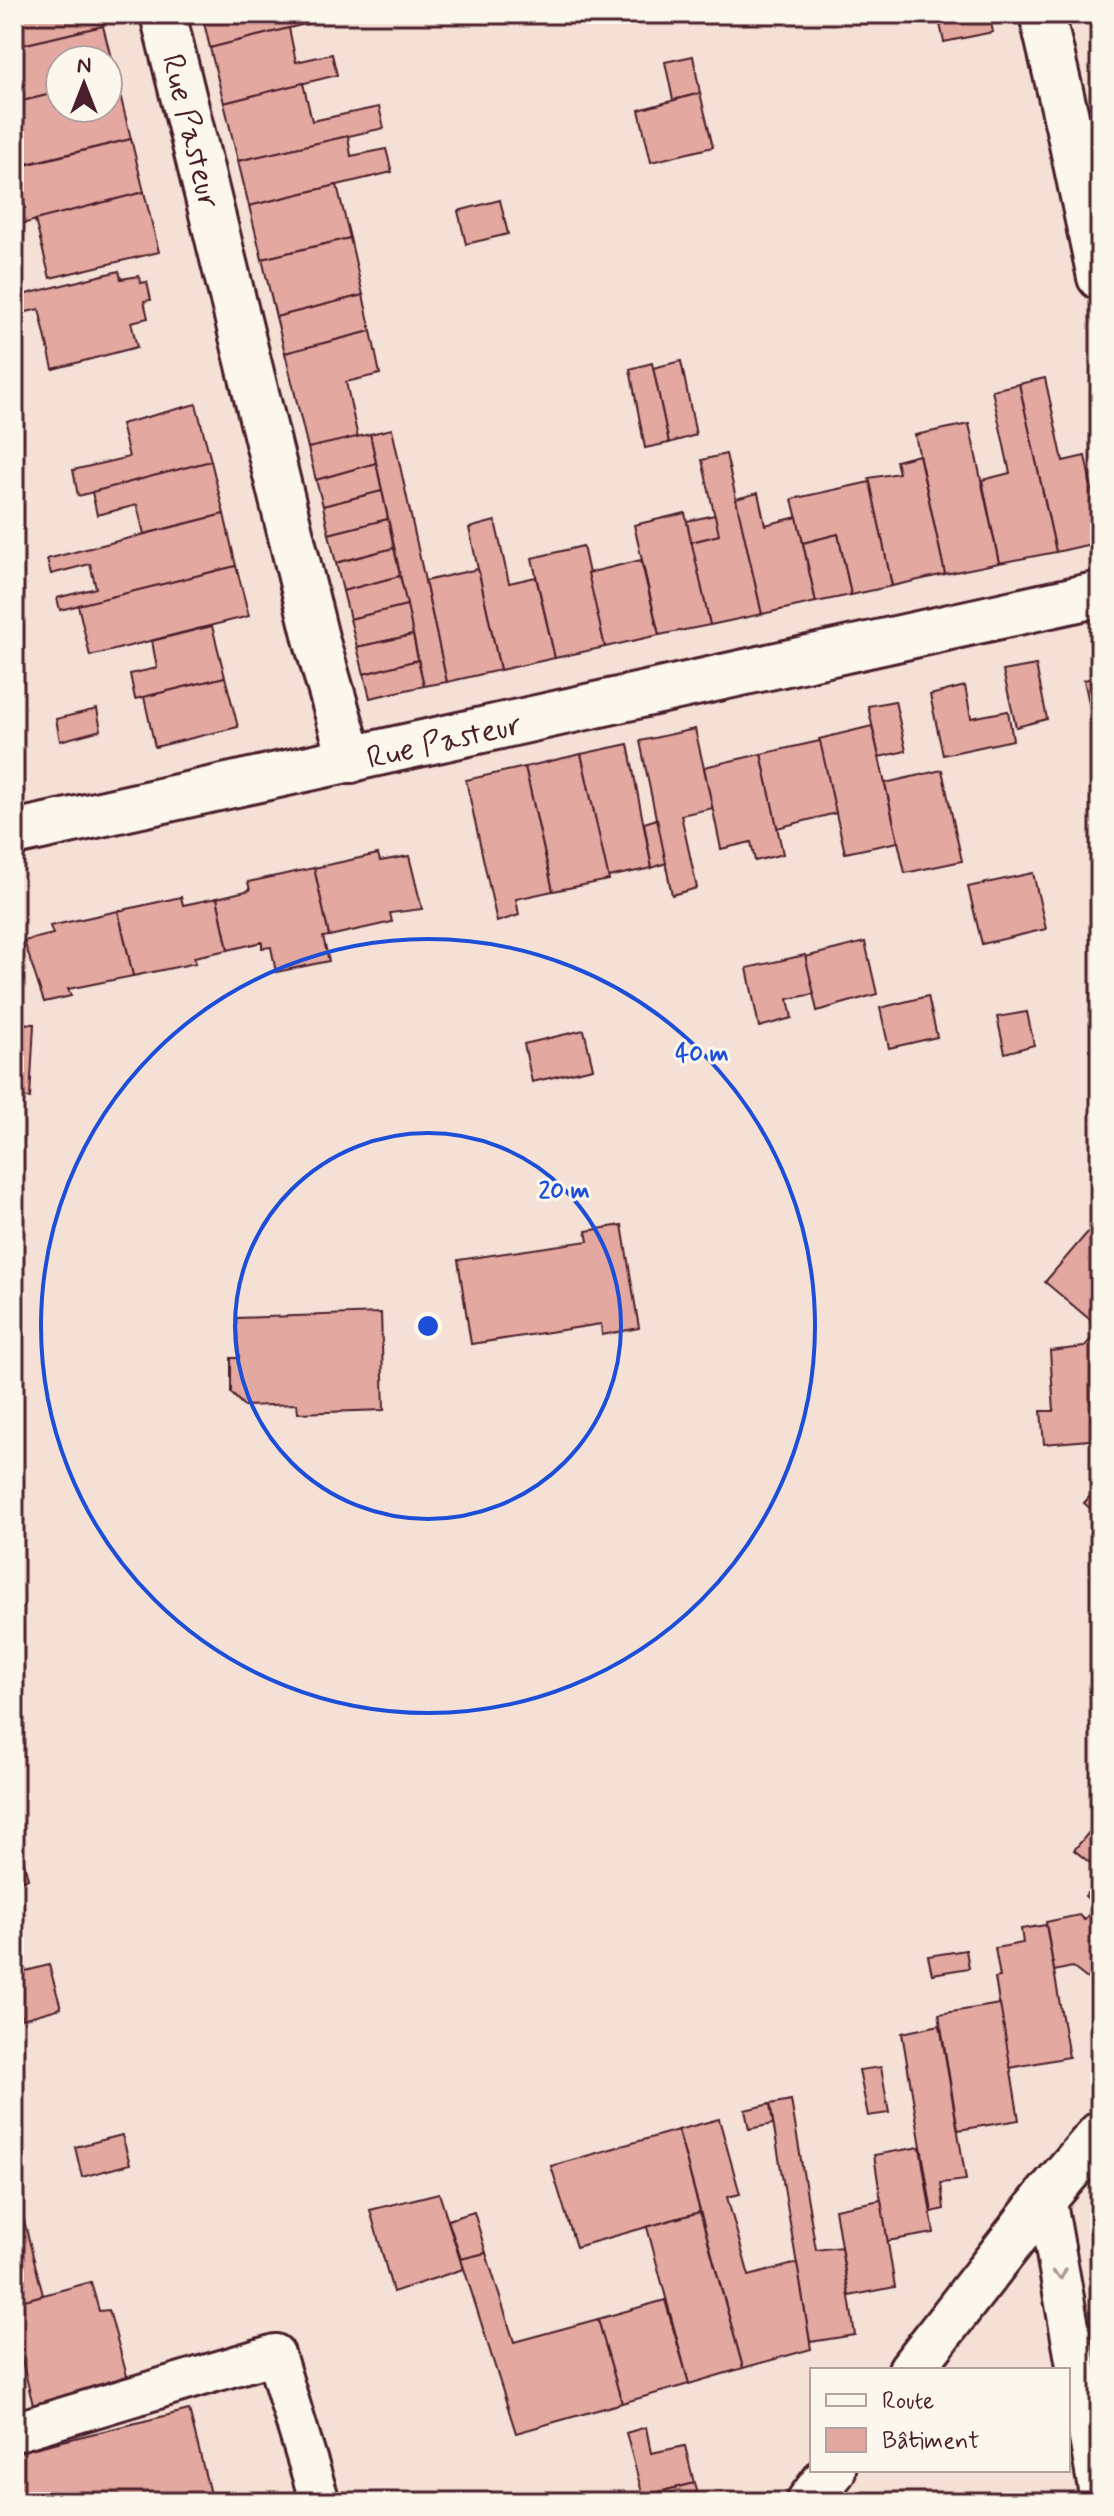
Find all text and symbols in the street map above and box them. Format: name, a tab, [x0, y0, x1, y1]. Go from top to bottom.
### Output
north arrow	[44, 44, 124, 124]
street label: Rue Pasteur	[151, 50, 230, 213]
text: N	[77, 52, 91, 80]
street label: Rue Pasteur	[363, 704, 526, 780]
text: 40 m	[675, 1039, 729, 1070]
text: 20 m	[538, 1176, 590, 1207]
centre of rings	[414, 1312, 442, 1340]
one-way arrow	[1051, 2267, 1068, 2281]
legend	[810, 2368, 1070, 2472]
text: Route	[882, 2386, 934, 2417]
text: Bâtiment	[882, 2426, 980, 2457]

